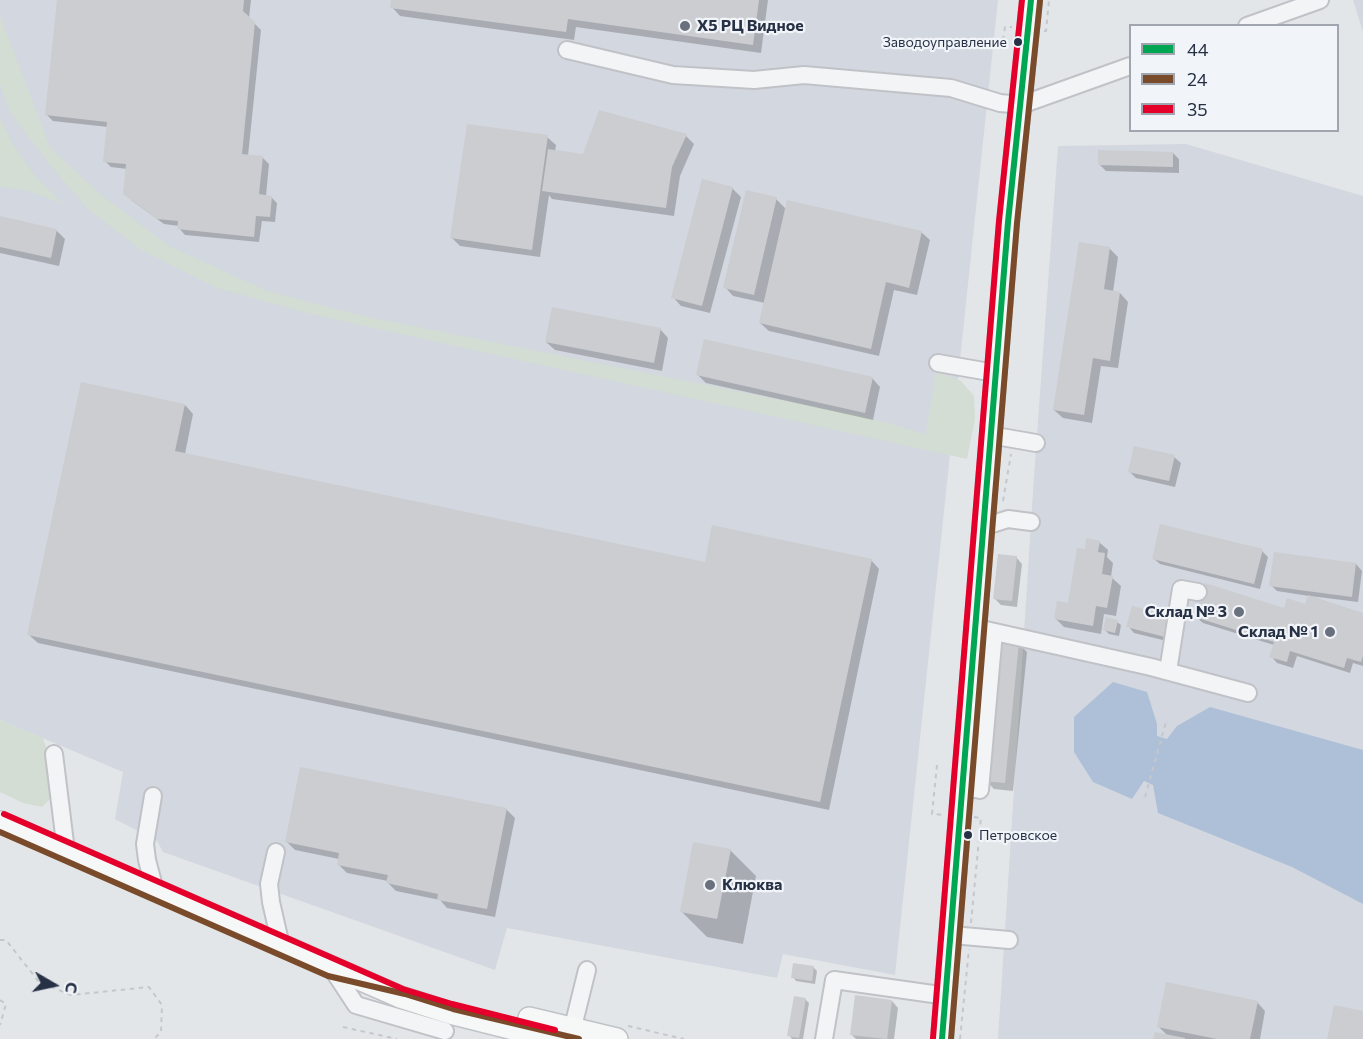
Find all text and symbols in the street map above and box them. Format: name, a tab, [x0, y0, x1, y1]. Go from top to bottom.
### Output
place label: X5 РЦ Видное	[697, 16, 804, 36]
marker: X5 РЦ Видное	[678, 19, 692, 33]
legend	[1129, 24, 1339, 132]
place label: Заводоуправление	[883, 34, 1007, 50]
marker: Заводоуправление	[1012, 36, 1024, 48]
text: 44	[1187, 38, 1209, 60]
text: 24	[1187, 68, 1207, 90]
text: 35	[1187, 98, 1208, 120]
place label: Склад № 3	[1145, 602, 1227, 622]
marker: Склад № 3	[1232, 605, 1246, 619]
place label: Склад № 1	[1238, 622, 1318, 642]
marker: Склад № 1	[1323, 625, 1337, 639]
place label: Петровское	[979, 827, 1057, 843]
marker: Петровское	[962, 829, 974, 841]
place label: Клюква	[722, 875, 782, 895]
marker: Клюква	[703, 878, 717, 892]
north arrow	[24, 955, 84, 1015]
text: С	[62, 981, 83, 995]

